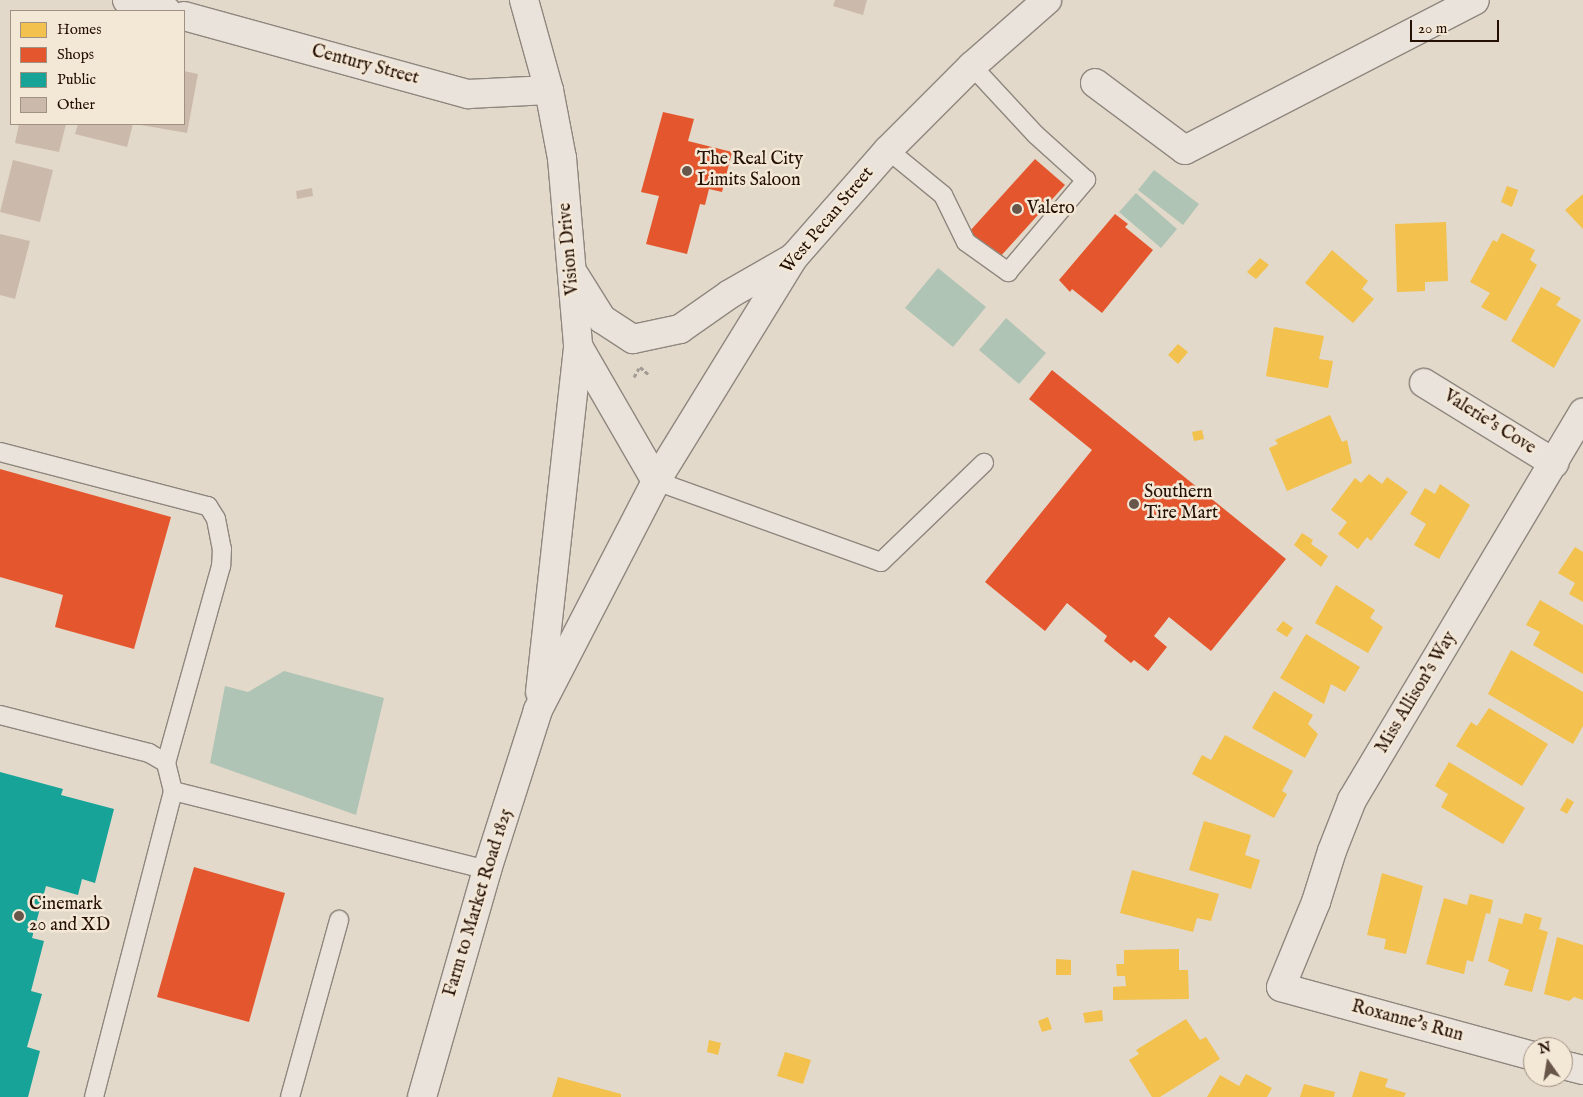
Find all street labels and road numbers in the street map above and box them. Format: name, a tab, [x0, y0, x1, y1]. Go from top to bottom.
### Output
street label: Century Street	[309, 41, 421, 91]
street label: West Pecan Street	[777, 163, 879, 279]
street label: Vision Drive	[555, 202, 585, 296]
street label: Valerie's Cove	[1439, 386, 1539, 460]
street label: Miss Allison's Way	[1372, 628, 1462, 758]
street label: Farm to Market Road 1825	[440, 806, 518, 1000]
street label: Roxanne's Run	[1349, 997, 1465, 1047]

